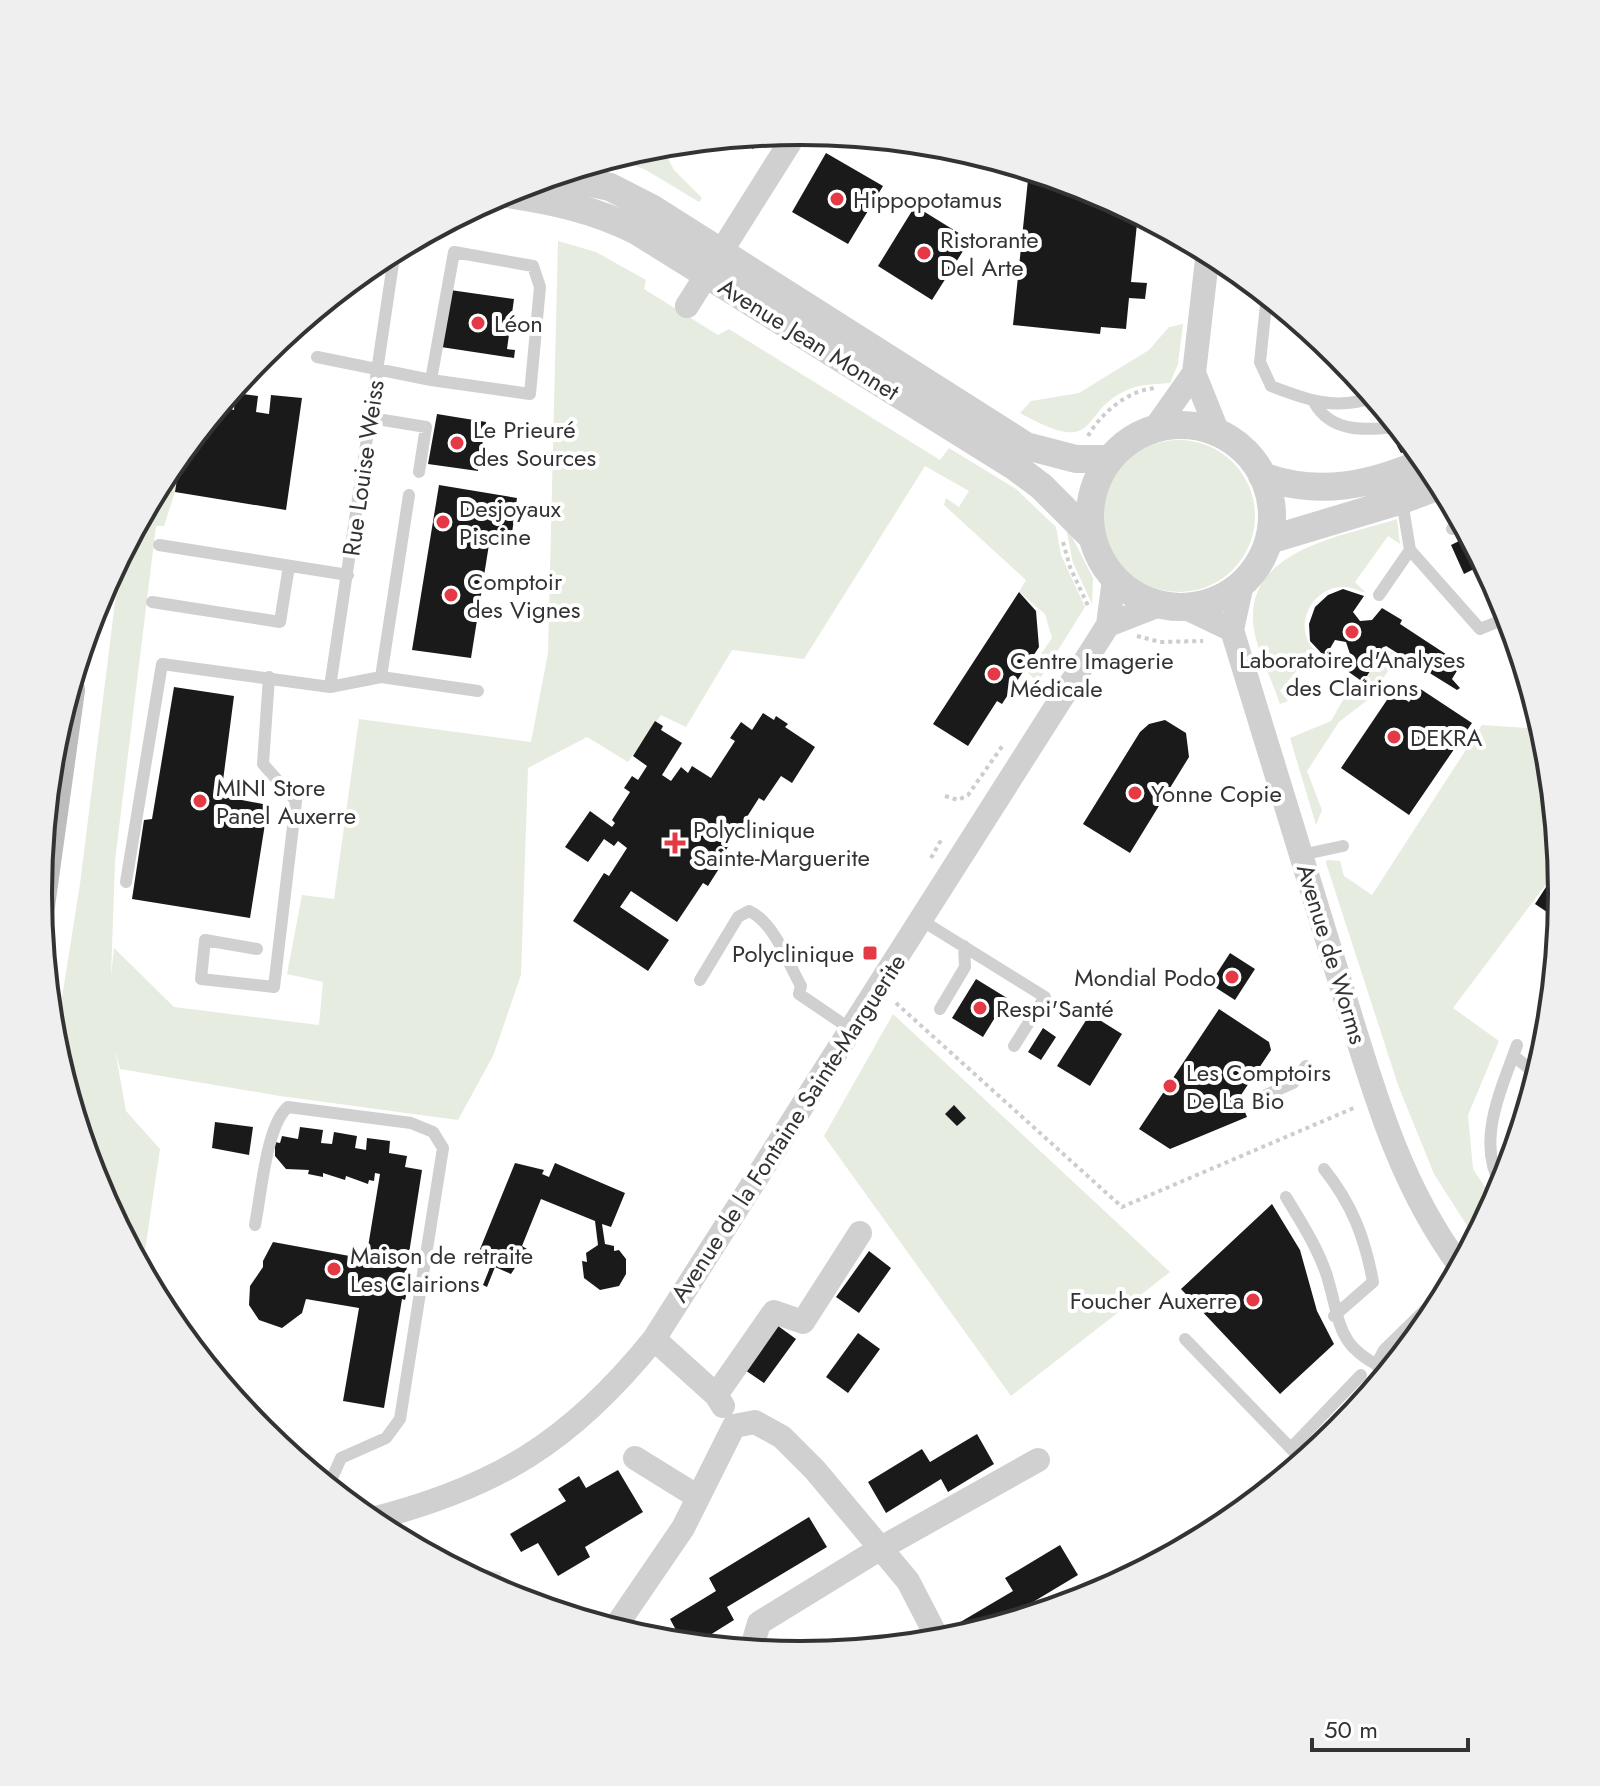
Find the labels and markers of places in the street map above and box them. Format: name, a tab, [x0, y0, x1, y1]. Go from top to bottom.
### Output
place label: Hippopotamus	[853, 182, 1002, 217]
marker: Hippopotamus	[828, 190, 846, 208]
place label: Ristorante Del Arte	[940, 222, 1039, 285]
marker: Ristorante Del Arte	[915, 244, 933, 262]
place label: Léon	[494, 306, 543, 341]
marker: Léon	[469, 314, 487, 332]
place label: Le Prieuré des Sources	[473, 412, 596, 475]
marker: Le Prieuré des Sources	[448, 434, 466, 452]
place label: Desjoyaux Piscine	[459, 491, 562, 554]
marker: Desjoyaux Piscine	[434, 513, 452, 531]
place label: Comptoir des Vignes	[467, 564, 580, 627]
marker: Comptoir des Vignes	[442, 586, 460, 604]
marker: Laboratoire d'Analyses des Clairions	[1343, 623, 1361, 641]
place label: Laboratoire d'Analyses des Clairions	[1239, 642, 1465, 705]
place label: Centre Imagerie Médicale	[1010, 643, 1174, 706]
marker: Centre Imagerie Médicale	[985, 665, 1003, 683]
place label: DEKRA	[1410, 720, 1483, 755]
marker: DEKRA	[1385, 728, 1403, 746]
place label: MINI Store Panel Auxerre	[216, 770, 356, 833]
place label: Yonne Copie	[1151, 776, 1282, 811]
marker: Yonne Copie	[1126, 784, 1144, 802]
marker: MINI Store Panel Auxerre	[191, 792, 209, 810]
place label: Polyclinique Sainte-Marguerite	[693, 812, 870, 875]
marker: Polyclinique Sainte-Marguerite	[664, 832, 686, 854]
place label: Polyclinique	[732, 936, 854, 971]
marker: Polyclinique	[861, 944, 879, 962]
place label: Mondial Podo	[1074, 960, 1216, 995]
marker: Mondial Podo	[1223, 968, 1241, 986]
place label: Respi'Santé	[996, 991, 1114, 1026]
marker: Respi'Santé	[971, 999, 989, 1017]
place label: Les Comptoirs De La Bio	[1186, 1055, 1331, 1118]
marker: Les Comptoirs De La Bio	[1161, 1077, 1179, 1095]
place label: Maison de retraite Les Clairions	[350, 1238, 533, 1301]
marker: Maison de retraite Les Clairions	[325, 1260, 343, 1278]
place label: Foucher Auxerre	[1070, 1283, 1237, 1318]
marker: Foucher Auxerre	[1244, 1291, 1262, 1309]

